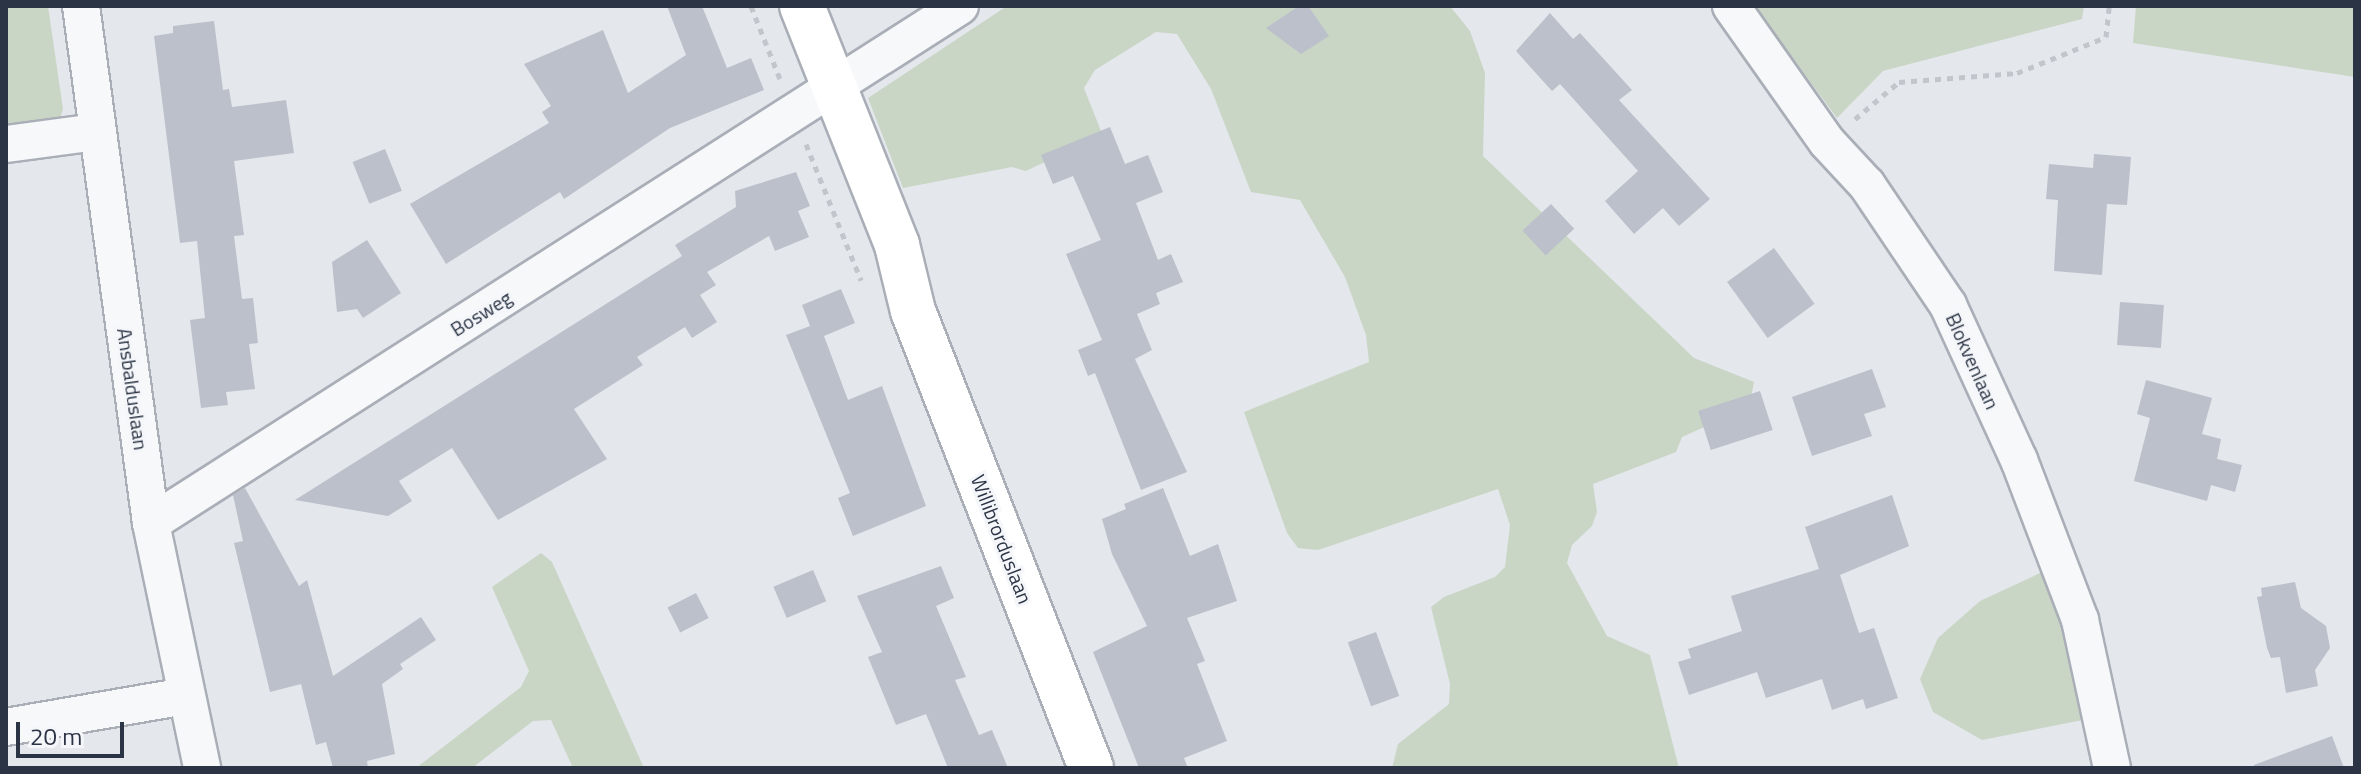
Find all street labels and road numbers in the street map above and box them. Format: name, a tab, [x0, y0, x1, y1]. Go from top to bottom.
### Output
street label: Bosweg	[446, 285, 516, 341]
street label: Blokvenlaan	[1941, 309, 2005, 413]
street label: Ansbalduslaan	[113, 326, 153, 452]
street label: Willibrorduslaan	[966, 471, 1038, 607]

